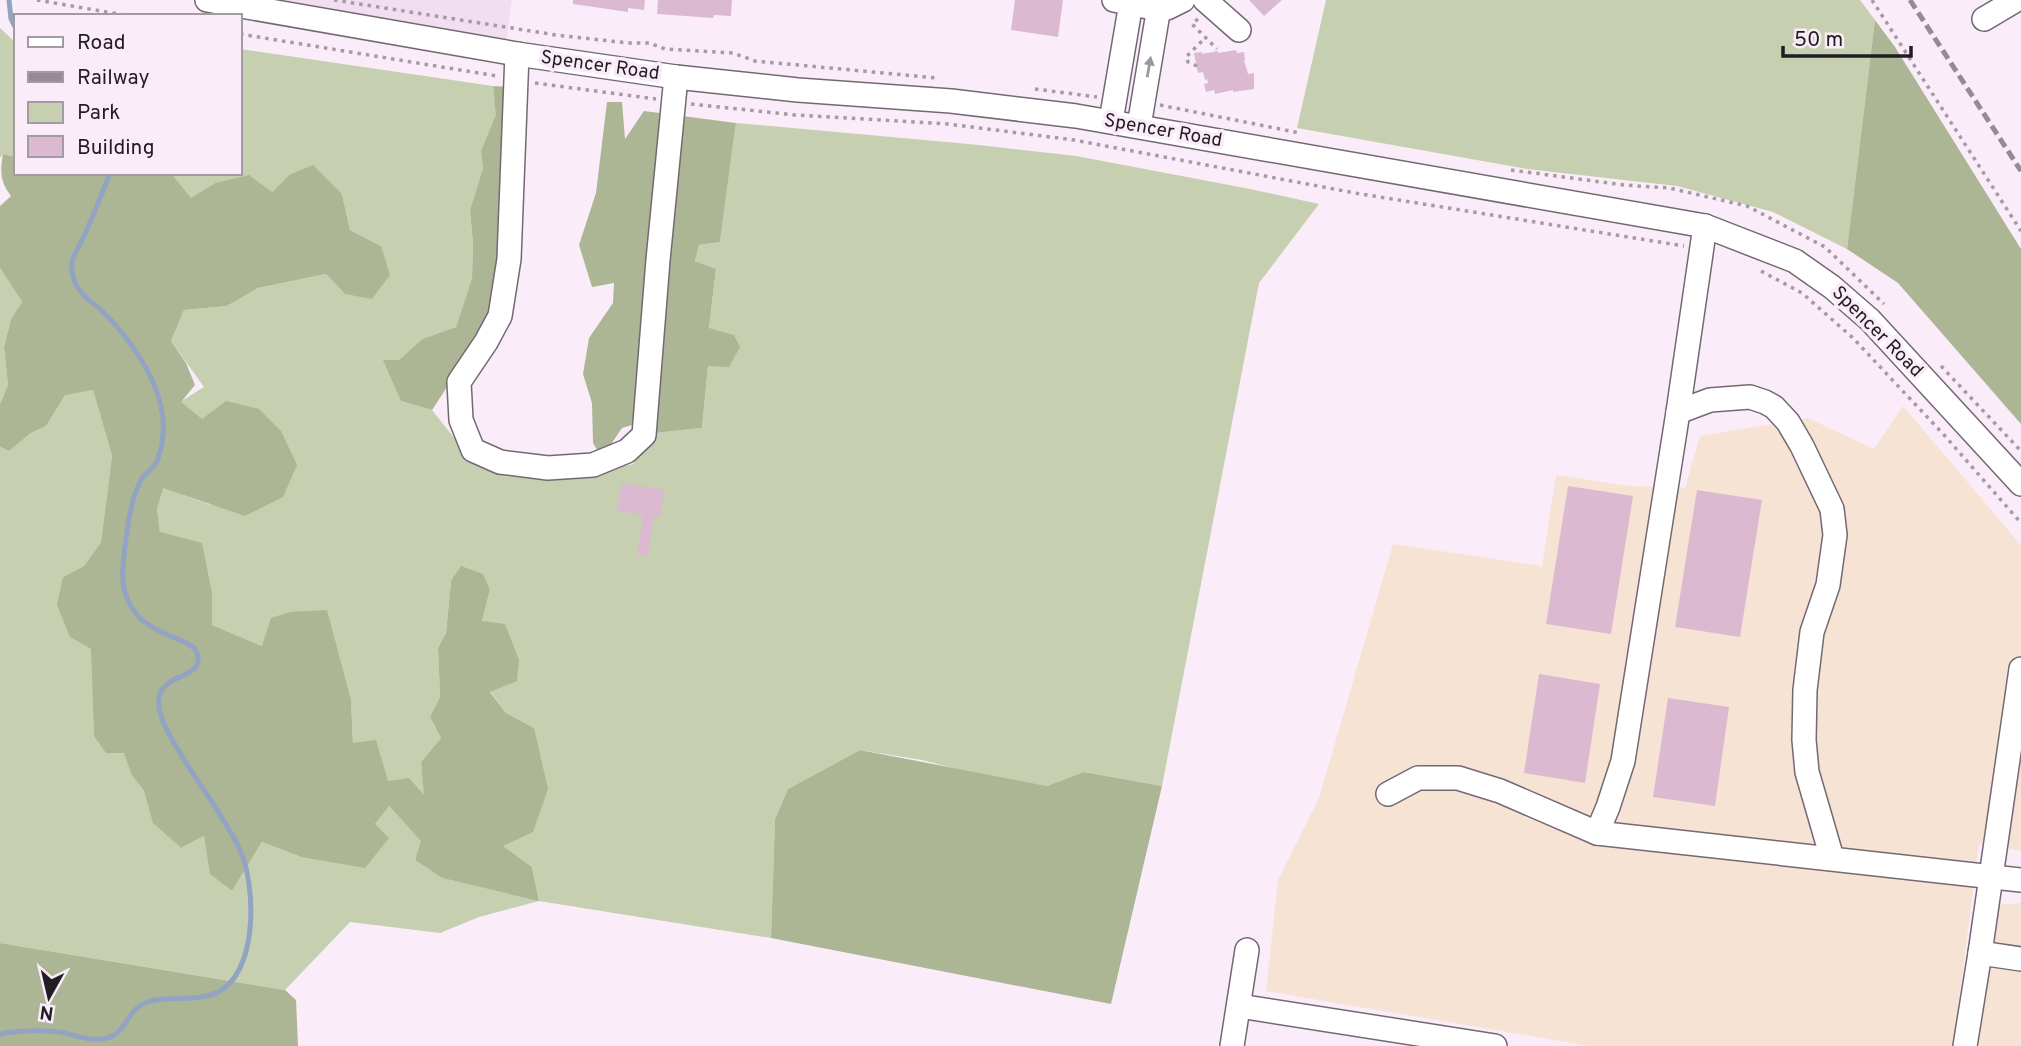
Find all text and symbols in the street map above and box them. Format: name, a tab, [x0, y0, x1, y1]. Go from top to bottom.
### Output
legend	[14, 14, 242, 175]
scale bar	[1783, 14, 1911, 58]
text: 50 m	[1794, 27, 1843, 54]
text: Road	[77, 30, 126, 57]
street label: Spencer Road	[539, 46, 661, 86]
one-way arrow	[1144, 56, 1155, 78]
text: Railway	[77, 65, 150, 92]
text: Park	[77, 100, 120, 127]
street label: Spencer Road	[1102, 109, 1224, 153]
text: Building	[77, 135, 155, 162]
street label: Spencer Road	[1826, 281, 1928, 383]
north arrow	[14, 962, 84, 1032]
text: N	[38, 999, 55, 1025]

